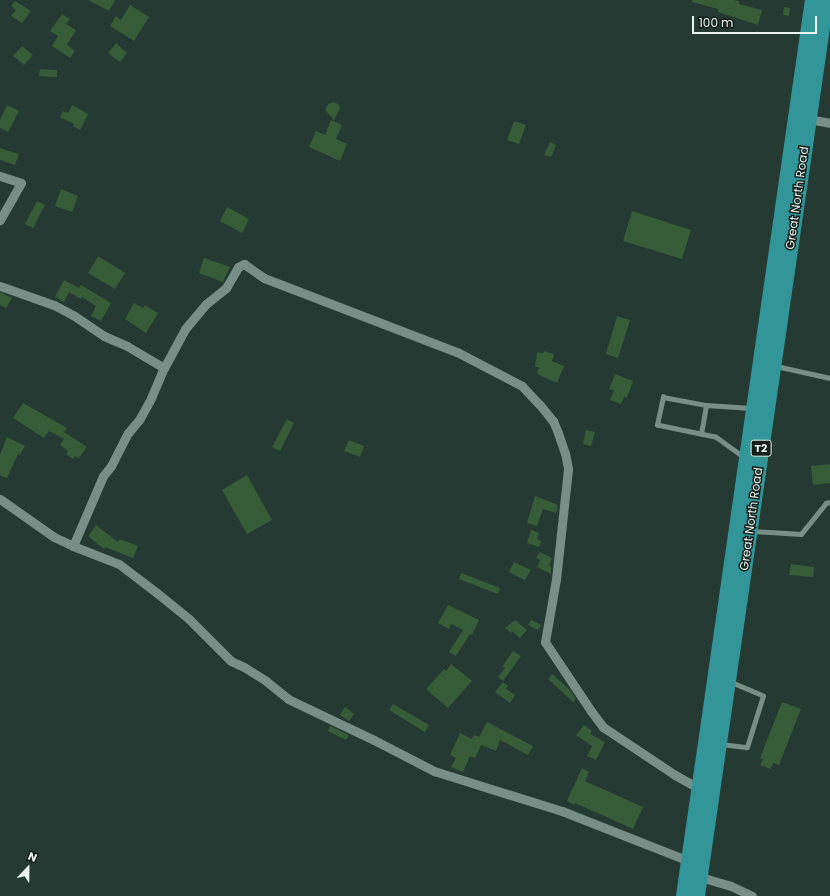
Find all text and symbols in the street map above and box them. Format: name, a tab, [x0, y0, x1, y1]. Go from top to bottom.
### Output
scale bar	[694, 8, 819, 34]
text: 100 m	[699, 14, 733, 31]
street label: Great North Road	[783, 146, 811, 250]
road number: T2	[750, 439, 772, 457]
street label: Great North Road	[737, 467, 765, 571]
north arrow	[8, 848, 48, 888]
text: N	[26, 848, 39, 866]

